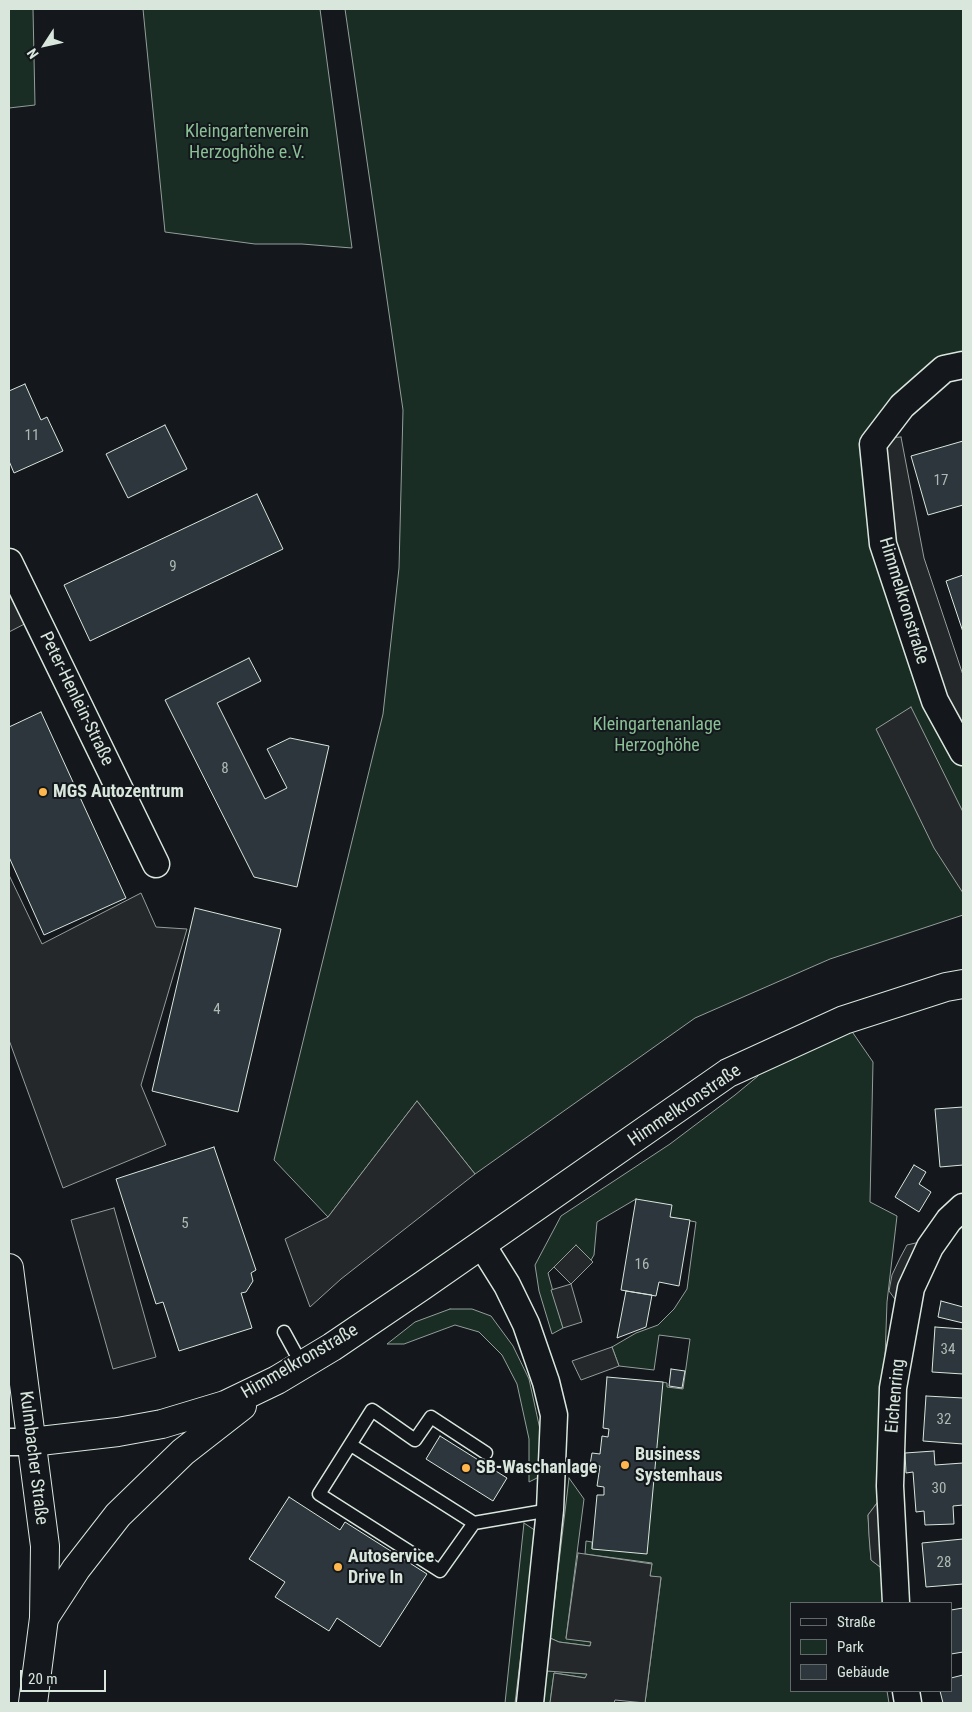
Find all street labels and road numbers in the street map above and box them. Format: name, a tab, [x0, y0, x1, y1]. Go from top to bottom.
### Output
street label: Himmelkronstraße	[873, 535, 933, 667]
street label: Peter-Henlein-Straße	[34, 628, 118, 770]
street label: Himmelkronstraße	[625, 1060, 745, 1152]
street label: Himmelkronstraße	[238, 1320, 362, 1404]
street label: Eichenring	[882, 1358, 910, 1434]
street label: Kulmbacher Straße	[14, 1390, 52, 1526]

